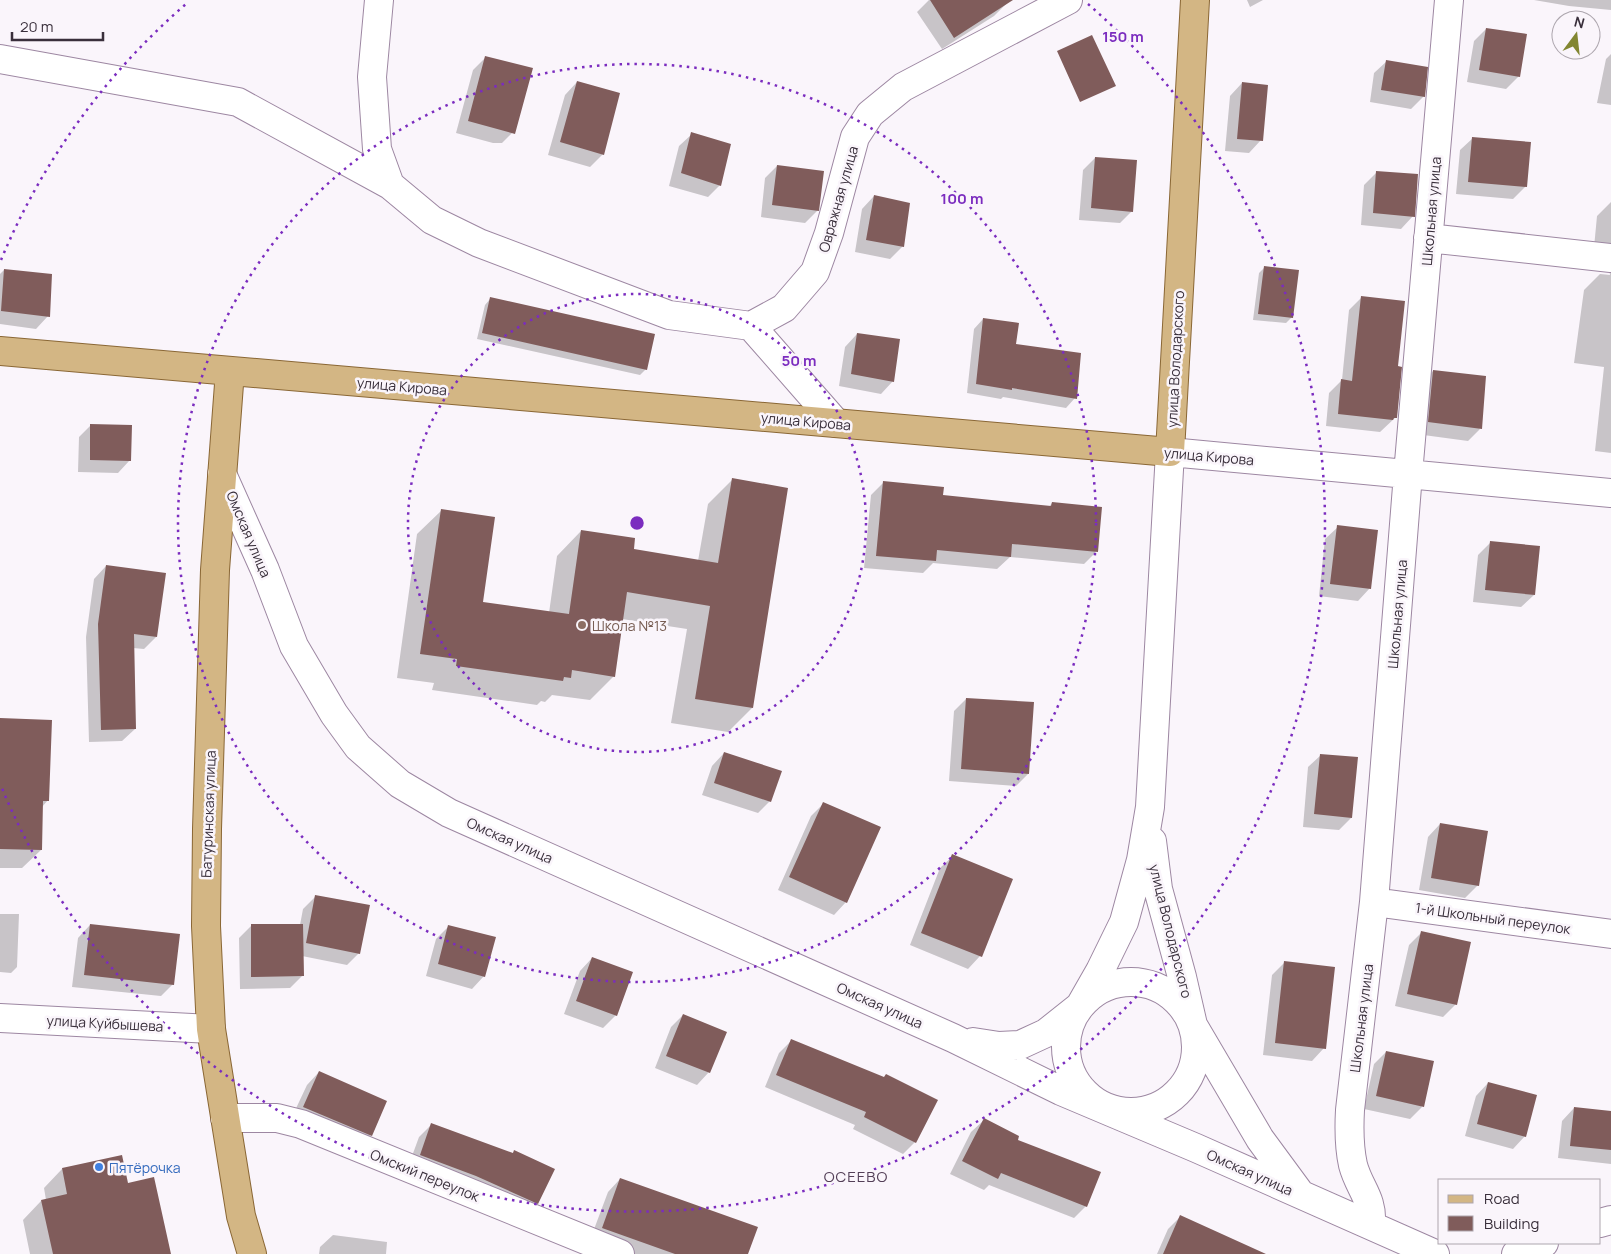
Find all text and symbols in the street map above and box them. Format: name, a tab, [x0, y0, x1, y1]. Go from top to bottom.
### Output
scale bar	[12, 10, 104, 42]
north arrow	[1551, 10, 1601, 60]
text: N	[1572, 11, 1587, 32]
text: 20 m	[20, 16, 53, 37]
text: 150 m	[1102, 26, 1144, 47]
street label: Овражная улица	[814, 144, 862, 254]
street label: Школьная улица	[1417, 156, 1445, 266]
text: 100 m	[941, 188, 983, 209]
street label: улица Володарского	[1162, 290, 1188, 428]
text: 50 m	[781, 350, 817, 371]
street label: улица Кирова	[356, 373, 448, 399]
street label: улица Кирова	[760, 408, 852, 434]
street label: улица Кирова	[1163, 443, 1255, 469]
street label: Омская улица	[222, 488, 276, 580]
centre of rings	[628, 514, 646, 532]
street label: Школьная улица	[1383, 559, 1411, 669]
place label: Школа №13	[592, 616, 667, 635]
marker: Школа №13	[576, 619, 588, 631]
street label: Батуринская улица	[196, 750, 220, 878]
street label: Омская улица	[464, 813, 556, 867]
street label: улица Володарского	[1145, 862, 1197, 1000]
street label: 1-й Школьный переулок	[1414, 898, 1573, 938]
street label: Школьная улица	[1345, 963, 1377, 1073]
street label: Омская улица	[834, 978, 926, 1032]
street label: улица Куйбышева	[46, 1010, 164, 1036]
street label: Омский переулок	[368, 1144, 483, 1206]
street label: Омская улица	[1204, 1145, 1296, 1199]
place label: Пятёрочка	[109, 1158, 181, 1177]
marker: Пятёрочка	[93, 1161, 105, 1173]
district label: ОСЕЕВО	[824, 1166, 888, 1187]
legend	[1438, 1179, 1601, 1244]
text: Road	[1484, 1188, 1520, 1209]
text: Building	[1484, 1213, 1539, 1234]

